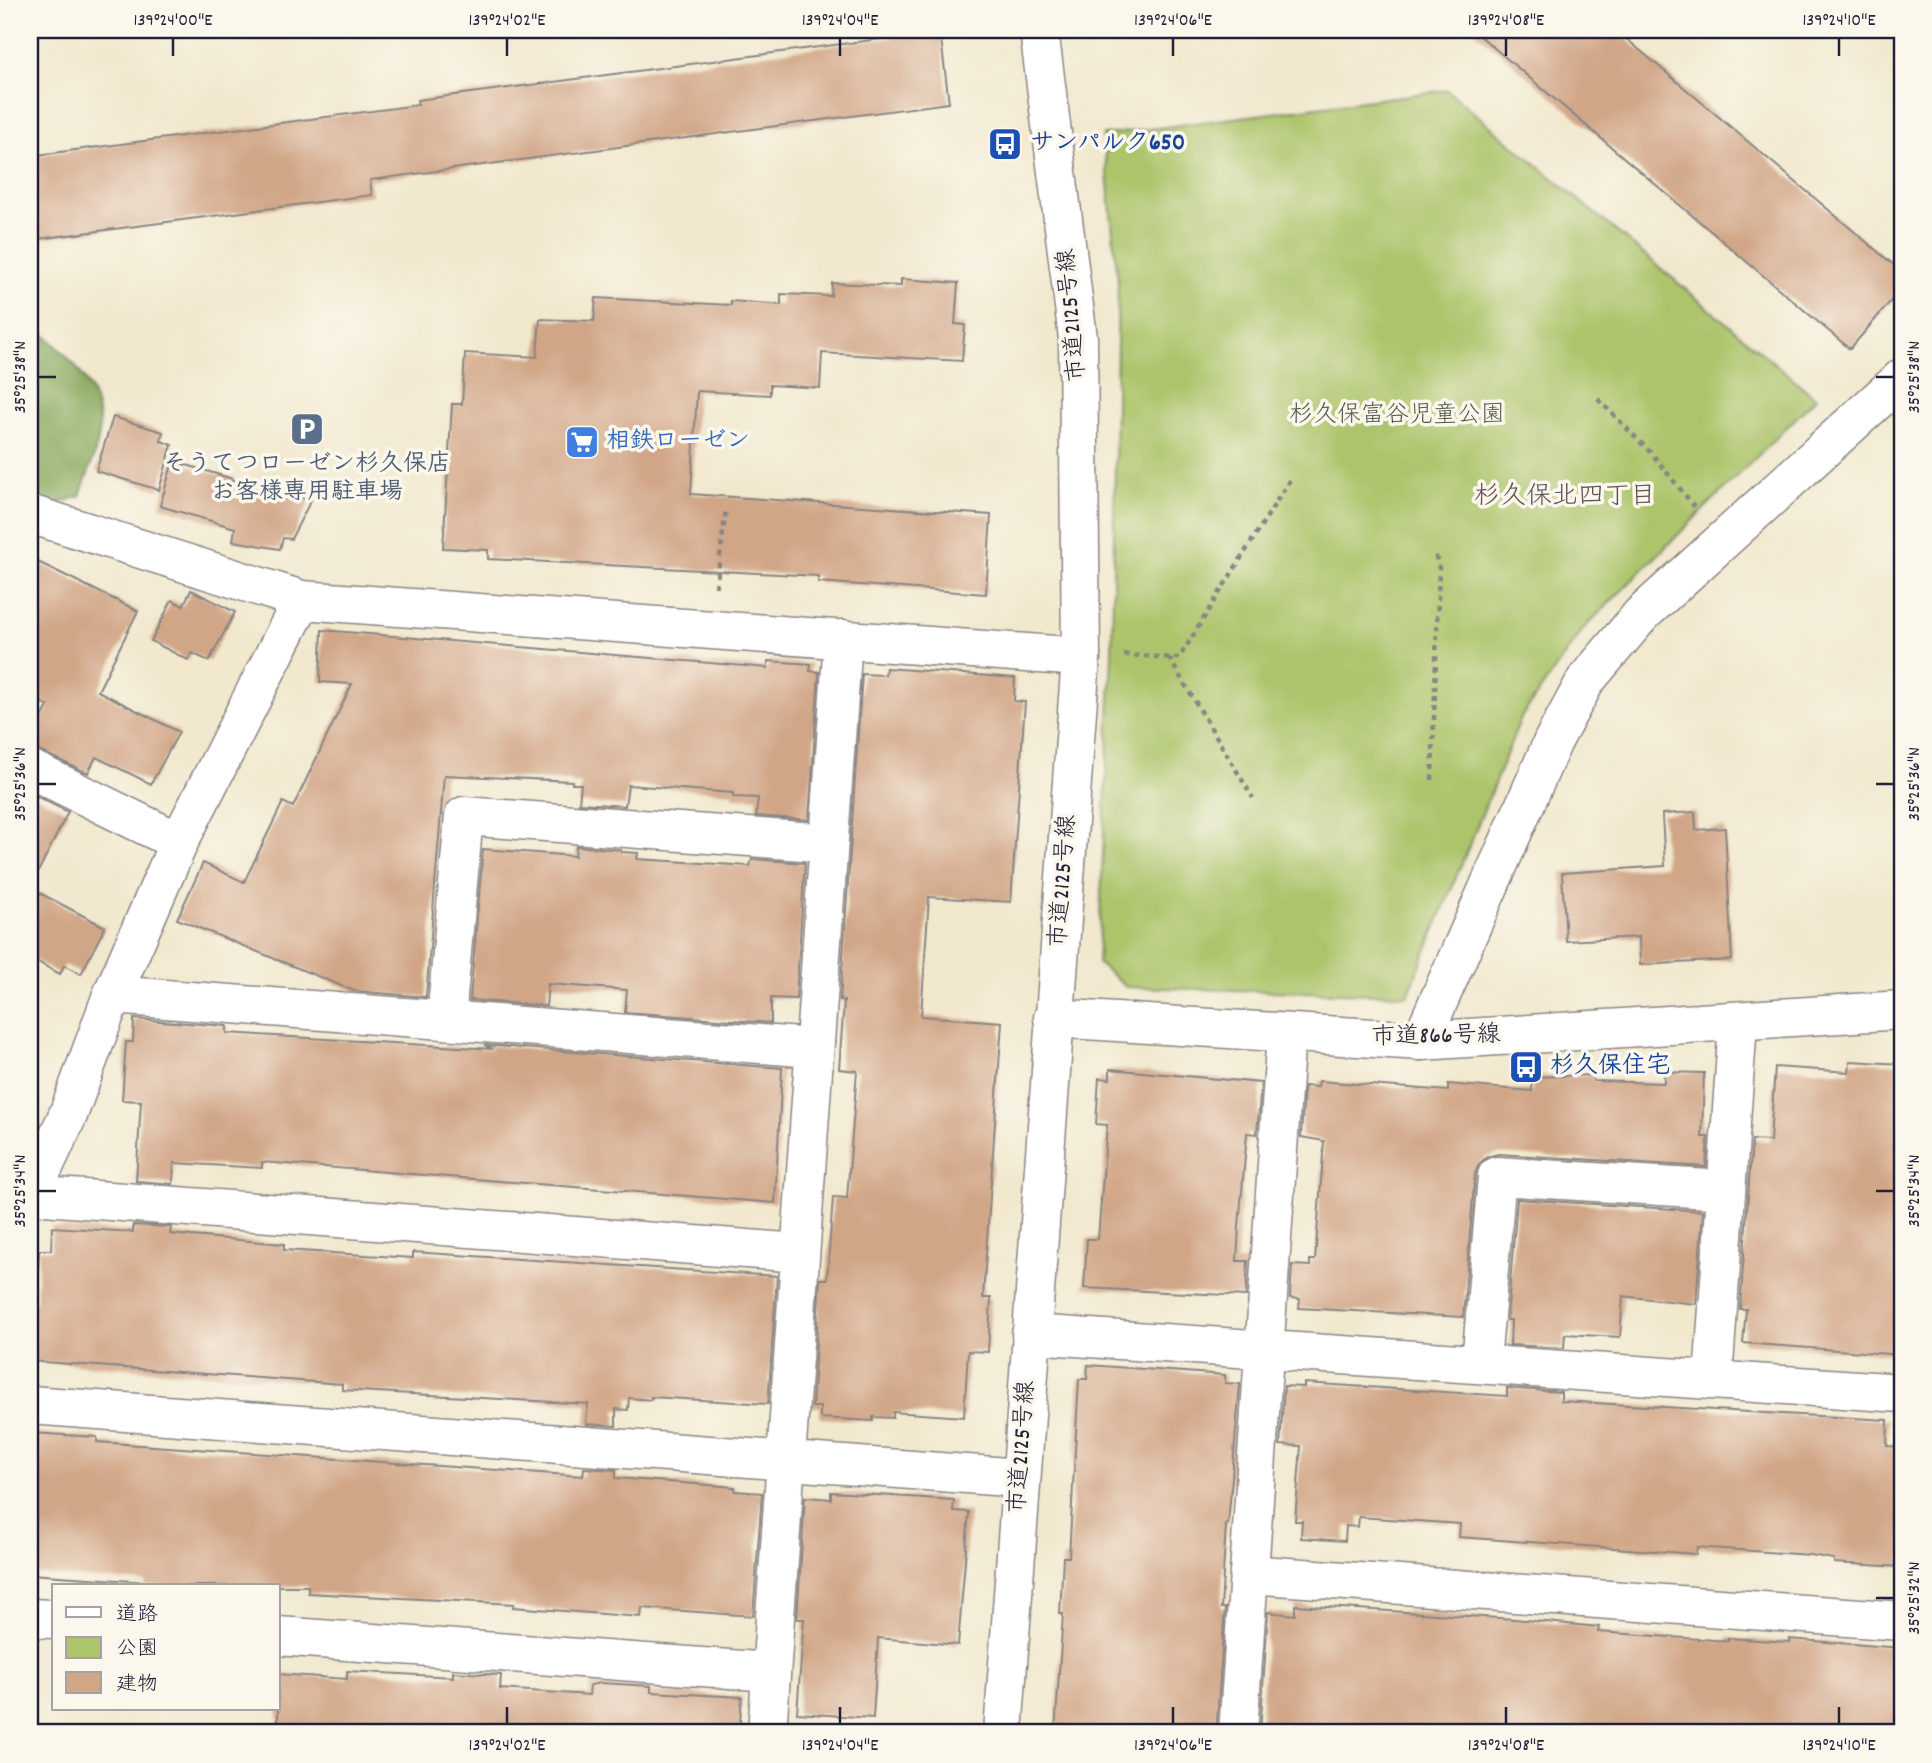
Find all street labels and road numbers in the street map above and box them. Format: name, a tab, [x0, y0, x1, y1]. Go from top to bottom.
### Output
street label: 市道2125号線	[1050, 247, 1096, 383]
street label: 市道2125号線	[1042, 813, 1086, 949]
street label: 市道866号線	[1371, 1019, 1501, 1055]
street label: 市道2125号線	[1001, 1379, 1045, 1515]

